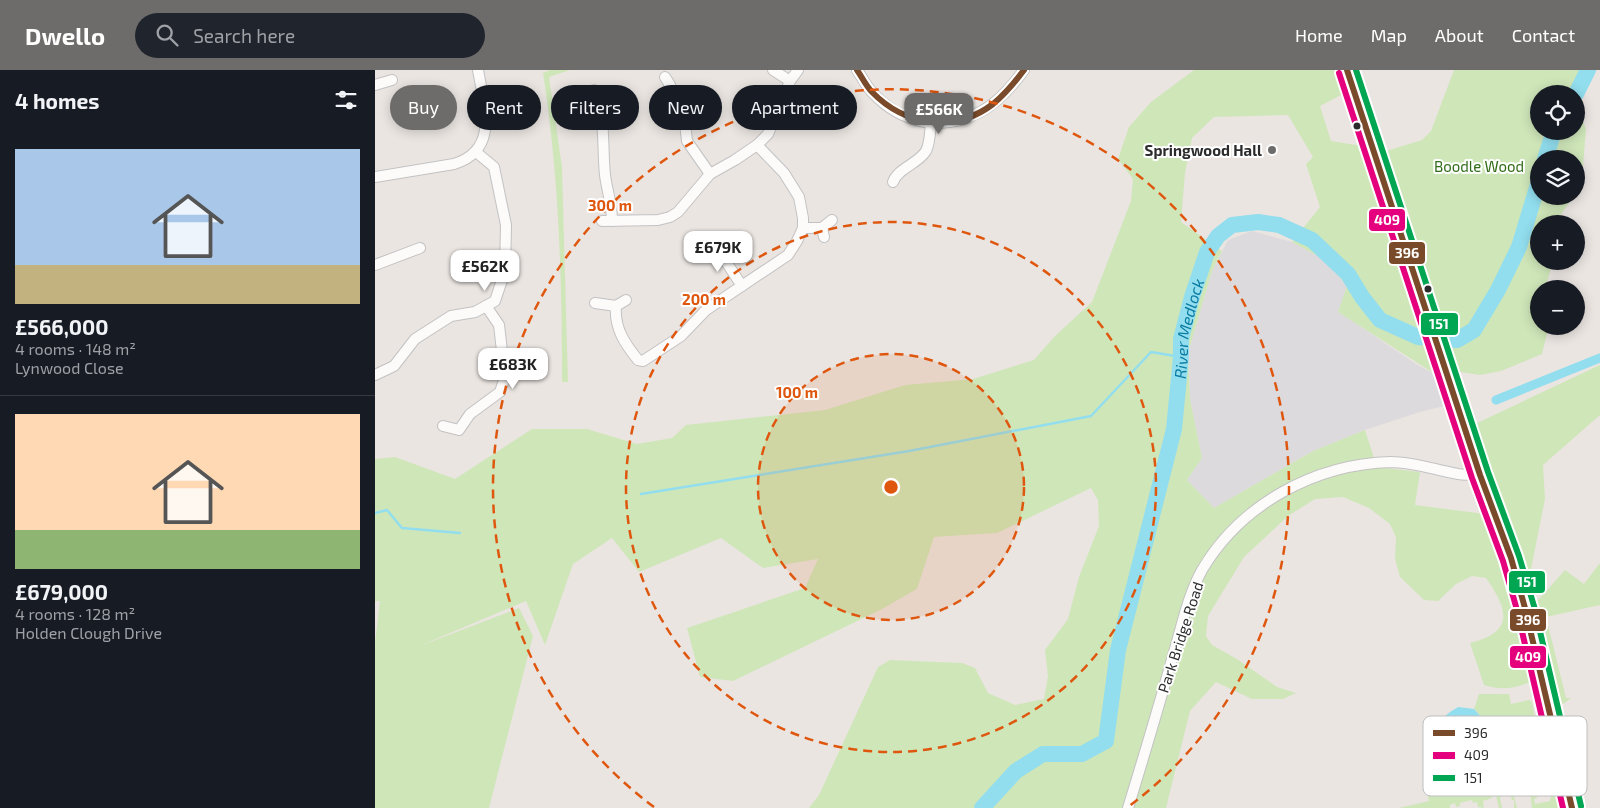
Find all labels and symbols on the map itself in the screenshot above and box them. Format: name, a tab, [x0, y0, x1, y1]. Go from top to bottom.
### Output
pin: £566K	[904, 92, 974, 135]
unlabelled marker	[1352, 121, 1362, 131]
place label: Springwood Hall	[1145, 141, 1262, 159]
marker: Springwood Hall	[1266, 144, 1278, 156]
park label: Boodle Wood	[1434, 157, 1524, 175]
text: 300 m	[588, 196, 632, 214]
line badge: 409	[1368, 208, 1406, 232]
text: 409	[1374, 211, 1400, 228]
pin: £679K	[683, 230, 753, 273]
line badge: 396	[1388, 241, 1426, 265]
text: 396	[1395, 244, 1419, 261]
pin: £562K	[450, 250, 520, 292]
water label: River Medlock	[1169, 276, 1207, 379]
unlabelled marker	[1423, 284, 1433, 294]
text: 200 m	[682, 290, 726, 308]
line badge: 151	[1420, 312, 1459, 336]
text: 151	[1429, 315, 1449, 332]
pin: £683K	[478, 348, 548, 390]
text: 100 m	[776, 383, 818, 401]
centre of rings	[882, 478, 900, 496]
line badge: 151	[1508, 570, 1546, 594]
text: 151	[1517, 573, 1537, 590]
street label: Park Bridge Road	[1154, 579, 1206, 695]
line badge: 396	[1509, 608, 1547, 632]
text: 396	[1516, 611, 1540, 628]
line badge: 409	[1509, 645, 1547, 669]
text: 409	[1515, 648, 1541, 665]
legend	[1423, 716, 1587, 796]
text: 396	[1464, 724, 1488, 741]
text: 409	[1464, 746, 1489, 763]
text: 151	[1464, 769, 1483, 786]

